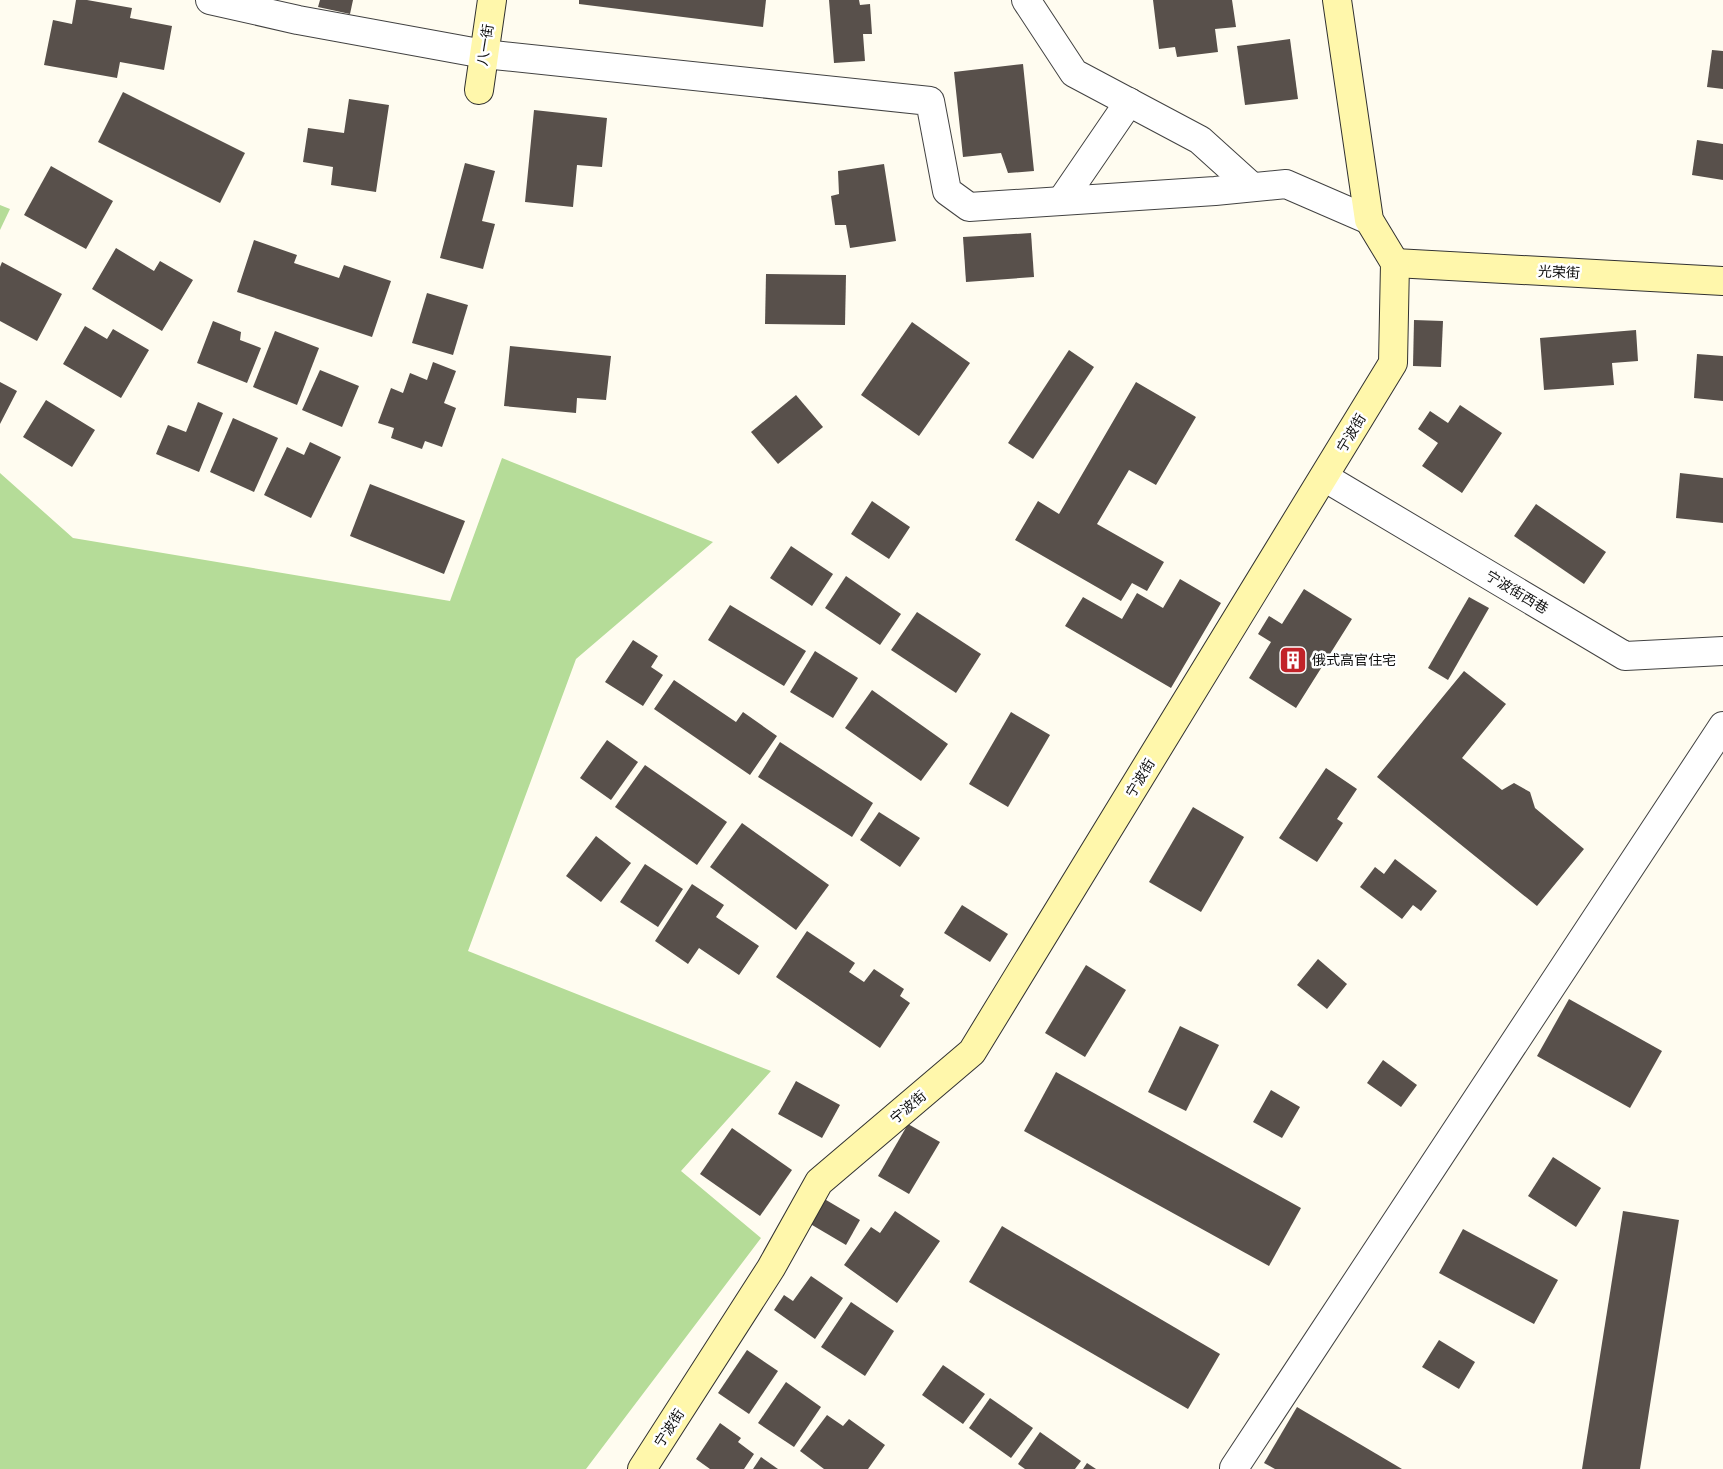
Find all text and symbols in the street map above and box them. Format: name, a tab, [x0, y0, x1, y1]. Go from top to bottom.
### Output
street label: 八一街	[473, 23, 497, 67]
street label: 光荣街	[1538, 262, 1580, 282]
street label: 宁波街	[1332, 410, 1370, 456]
street label: 宁波街西巷	[1482, 566, 1552, 618]
building icon: 俄式高官住宅	[1278, 645, 1308, 675]
place label: 俄式高官住宅	[1312, 651, 1396, 669]
street label: 宁波街	[1121, 755, 1159, 801]
street label: 宁波街	[886, 1087, 930, 1127]
street label: 宁波街	[650, 1405, 688, 1451]

